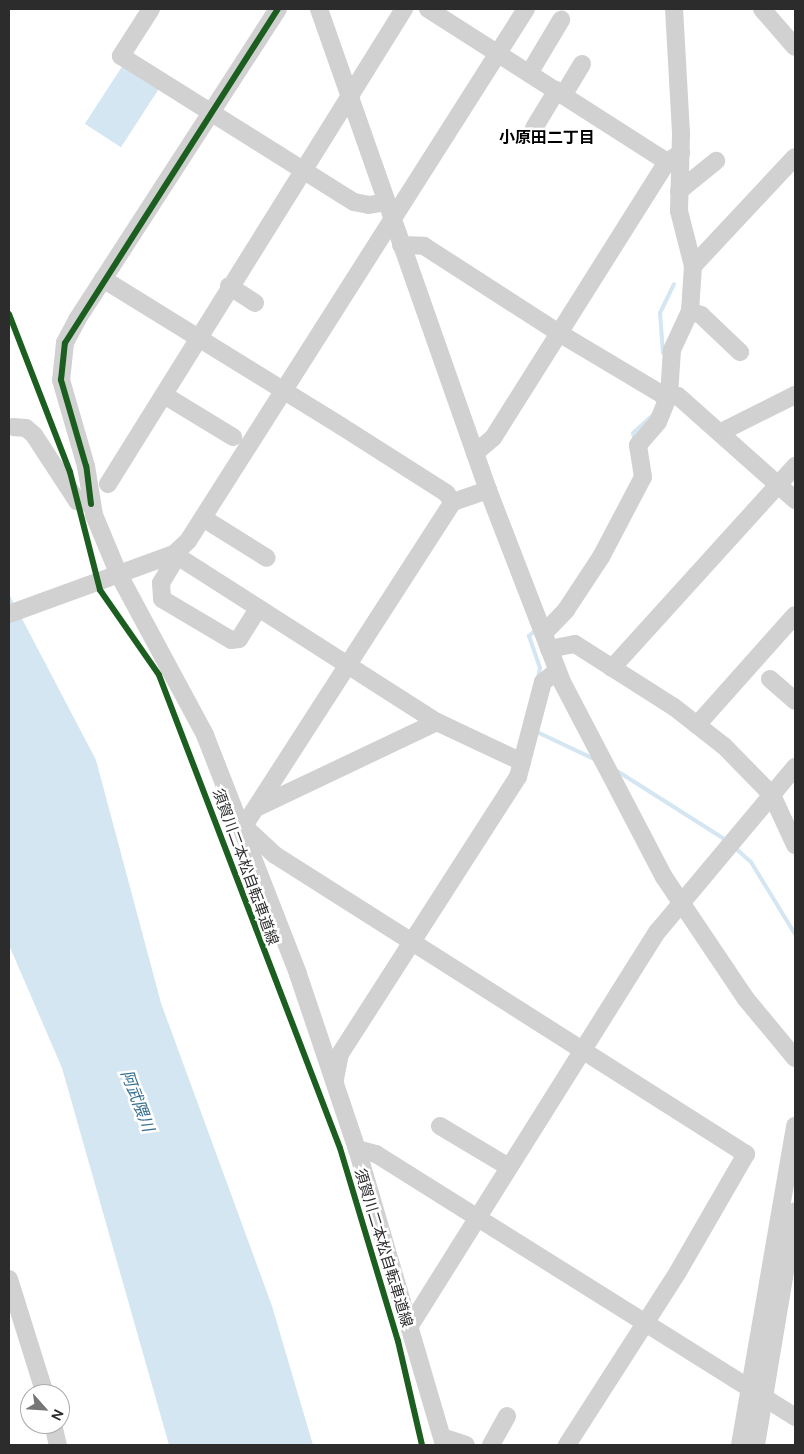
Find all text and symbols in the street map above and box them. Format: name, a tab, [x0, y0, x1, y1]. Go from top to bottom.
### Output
district label: 小原田二丁目	[499, 128, 595, 148]
street label: 須賀川二本松自転車道線	[208, 786, 282, 948]
water label: 阿武隈川	[117, 1068, 157, 1134]
street label: 須賀川二本松自転車道線	[350, 1166, 416, 1330]
north arrow	[20, 1384, 70, 1434]
text: N	[47, 1407, 68, 1424]

